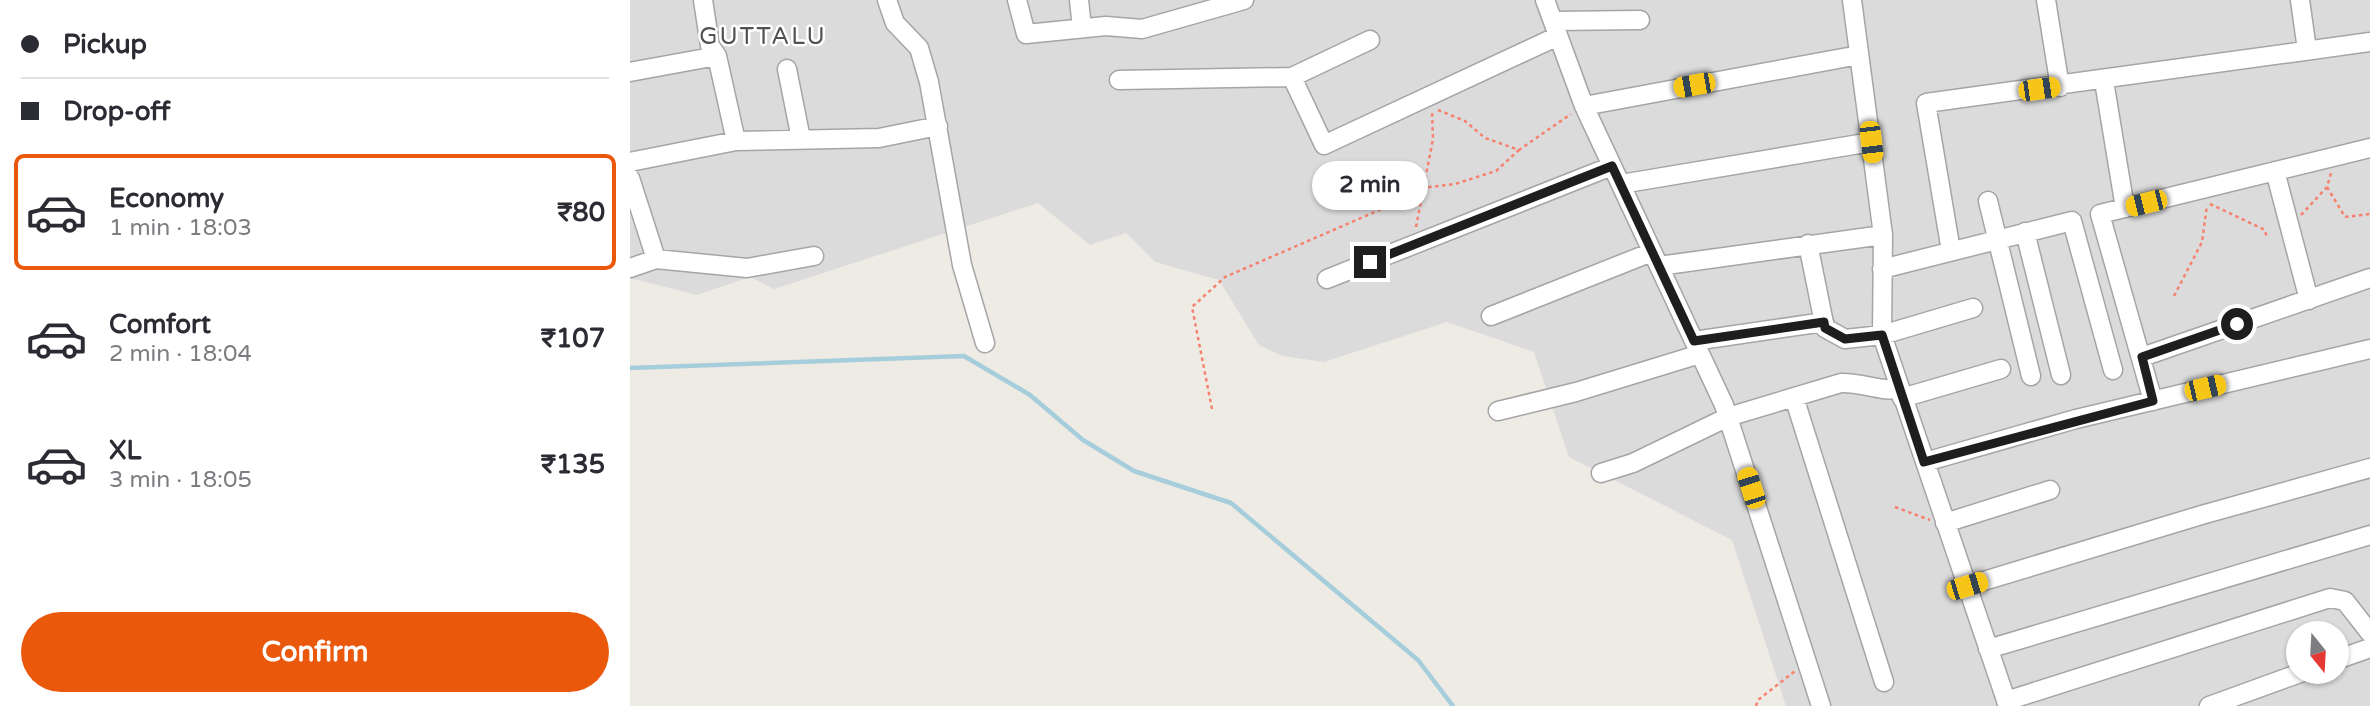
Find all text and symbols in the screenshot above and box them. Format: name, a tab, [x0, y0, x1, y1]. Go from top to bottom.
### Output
district label: GUTTALU	[699, 22, 827, 51]
text: Pickup	[63, 29, 147, 60]
car	[1672, 71, 1717, 99]
car	[2017, 76, 2062, 102]
text: Drop-off	[63, 96, 170, 127]
car	[1859, 120, 1884, 164]
callout: 2 min	[1312, 160, 1428, 210]
text: 2 min	[1339, 171, 1401, 199]
icon: car	[25, 181, 88, 244]
text: Economy	[109, 183, 224, 214]
car	[2124, 188, 2169, 218]
text: ₹80	[557, 197, 605, 228]
text: 1 min · 18:03	[109, 214, 252, 242]
route end	[1354, 246, 1386, 278]
icon: car	[25, 307, 88, 370]
route start	[2221, 308, 2253, 340]
text: Comfort	[109, 309, 211, 340]
text: ₹107	[541, 323, 605, 354]
text: 2 min · 18:04	[109, 340, 252, 368]
car	[2183, 373, 2228, 403]
icon: car	[25, 433, 88, 496]
text: XL	[109, 435, 141, 466]
text: ₹135	[541, 449, 605, 480]
car	[1735, 465, 1768, 511]
text: 3 min · 18:05	[109, 466, 252, 494]
car	[1944, 570, 1991, 602]
button: Confirm	[21, 612, 609, 692]
north arrow	[2286, 621, 2348, 684]
map controls	[2286, 621, 2349, 684]

